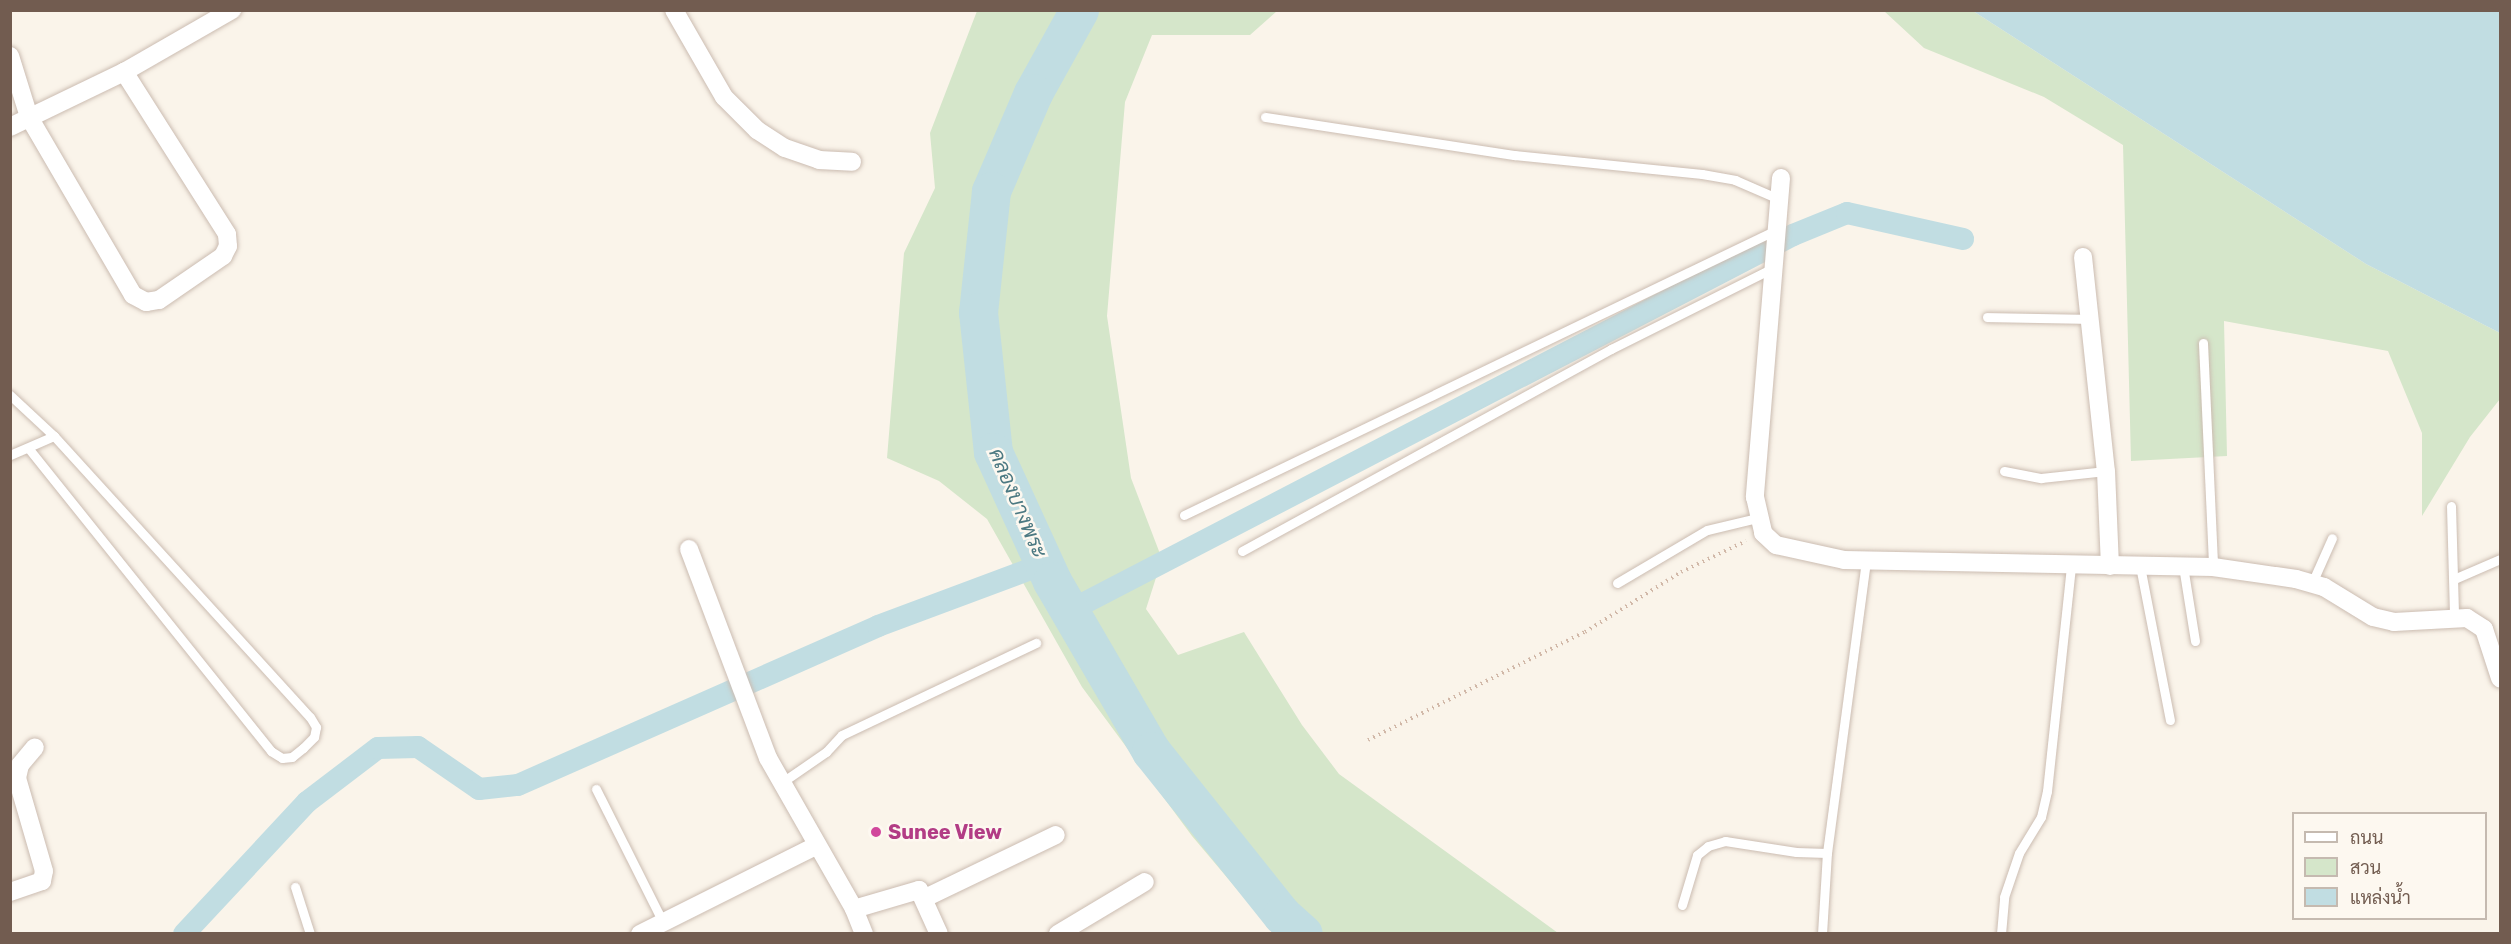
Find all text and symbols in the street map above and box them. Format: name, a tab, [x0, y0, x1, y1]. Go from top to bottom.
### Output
water label: คลองบางพระ	[984, 444, 1052, 562]
legend	[2292, 812, 2487, 920]
place label: Sunee View	[888, 820, 1003, 844]
marker: Sunee View	[869, 825, 883, 839]
text: ถนน	[2350, 827, 2383, 849]
text: สวน	[2350, 857, 2381, 879]
text: แหล่งน้ำ	[2350, 887, 2411, 909]

